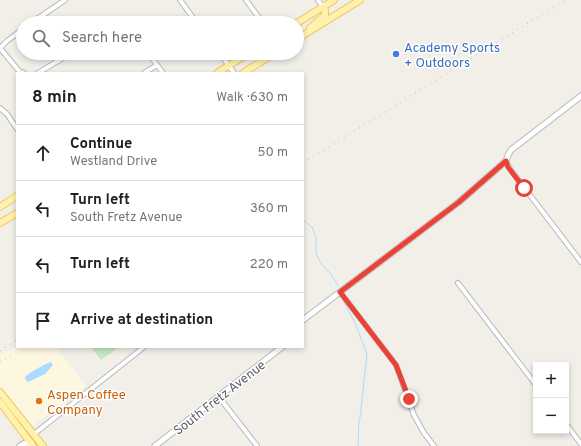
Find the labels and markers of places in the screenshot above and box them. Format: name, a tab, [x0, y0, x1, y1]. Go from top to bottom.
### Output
place label: Academy Sports + Outdoors	[404, 41, 500, 72]
marker: Academy Sports + Outdoors	[391, 49, 401, 59]
place label: Aspen Coffee Company	[47, 388, 126, 419]
marker: Aspen Coffee Company	[34, 396, 44, 406]

